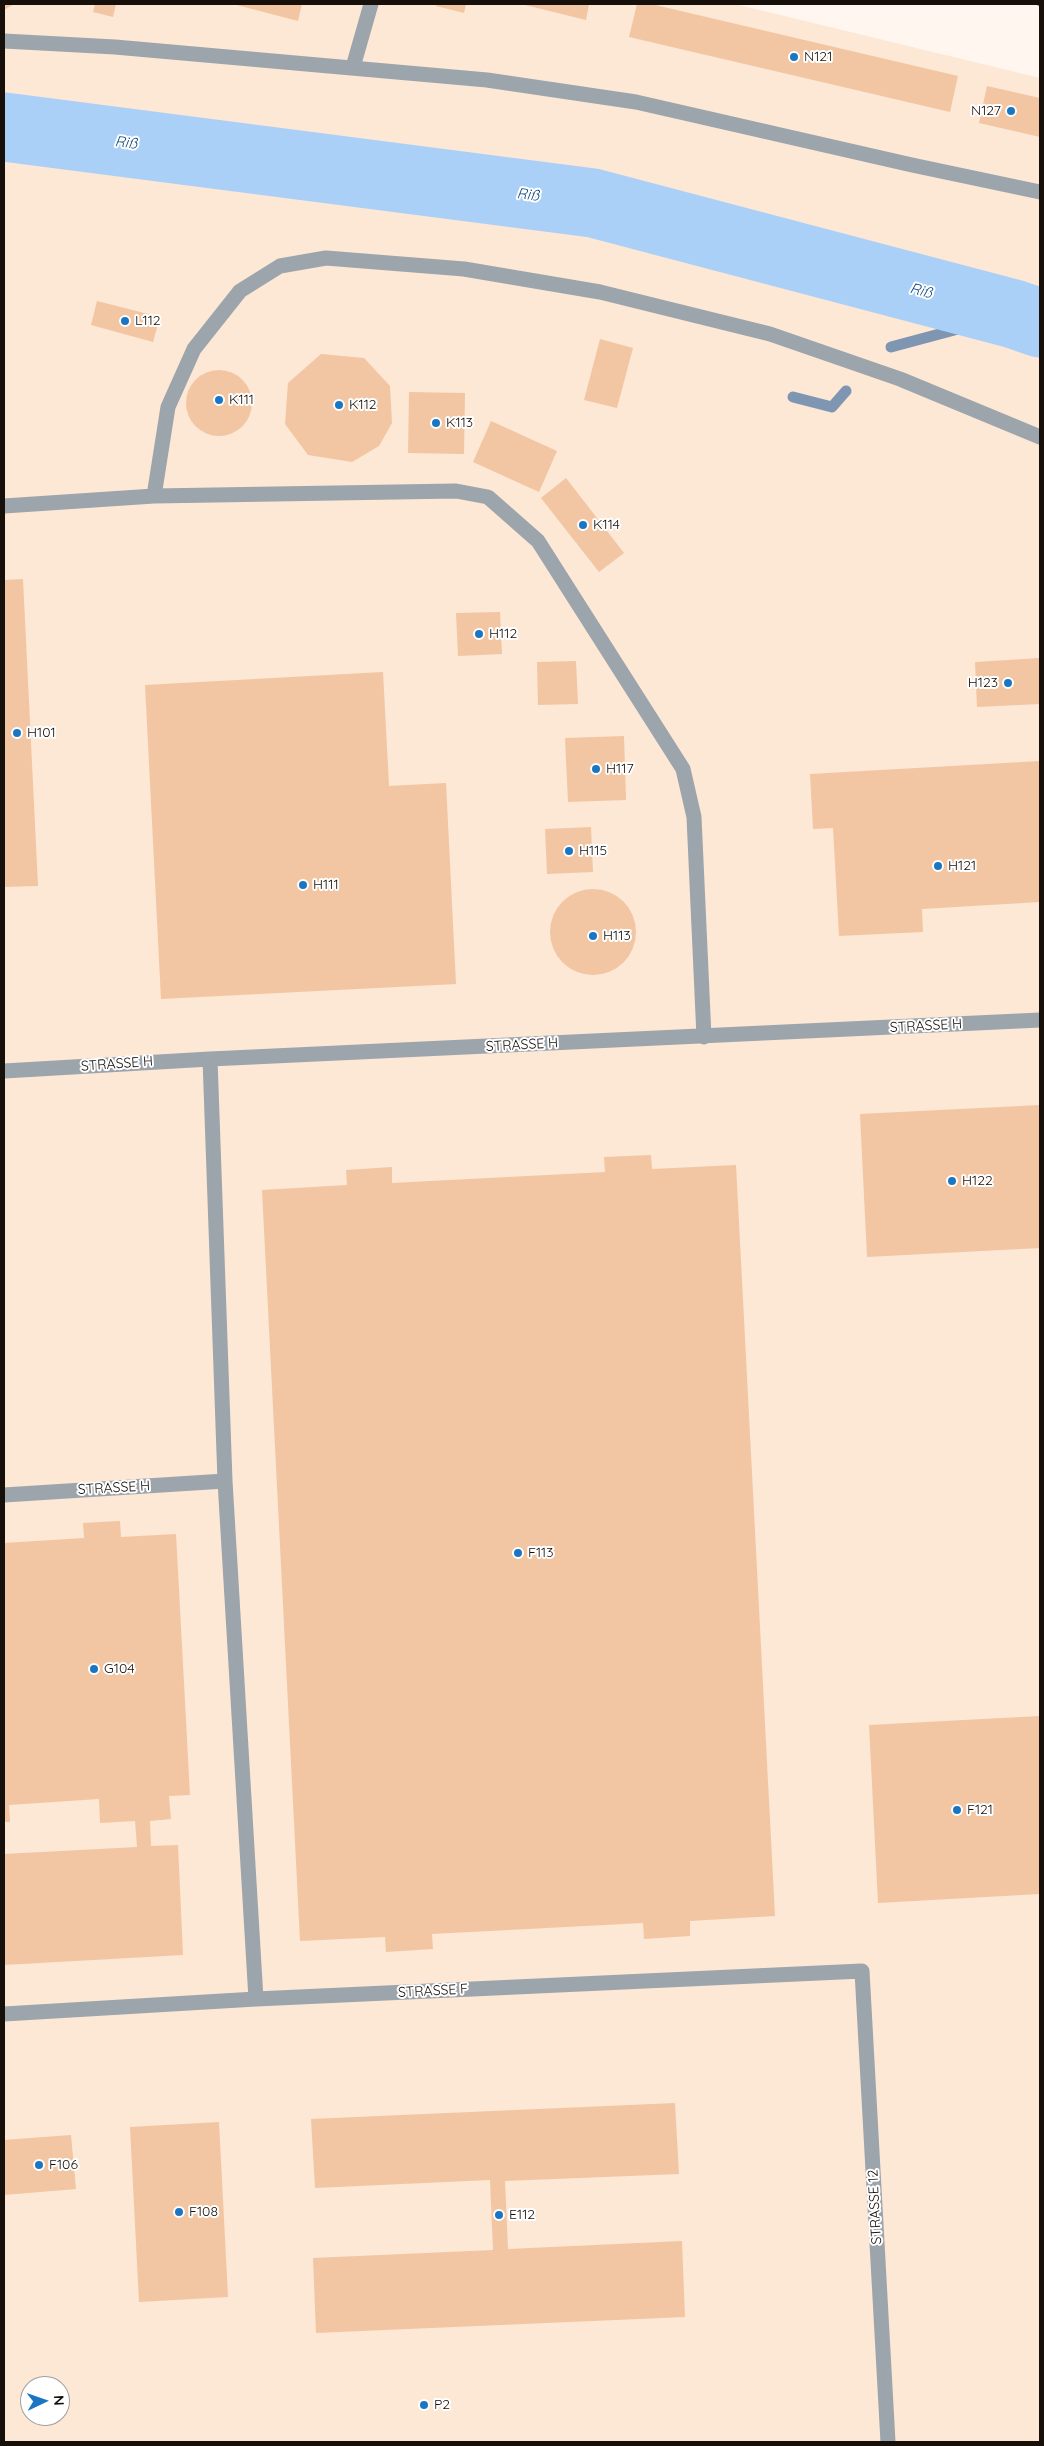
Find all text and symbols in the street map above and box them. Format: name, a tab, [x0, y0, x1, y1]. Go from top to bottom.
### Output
place label: N121	[804, 49, 832, 65]
marker: N121	[788, 51, 800, 63]
place label: N127	[971, 103, 1001, 119]
marker: N127	[1005, 105, 1017, 117]
water label: Riß	[114, 133, 138, 153]
water label: Riß	[516, 185, 540, 205]
water label: Riß	[908, 279, 934, 303]
place label: L112	[135, 313, 161, 329]
marker: L112	[119, 315, 131, 327]
place label: K111	[229, 392, 254, 408]
marker: K111	[213, 394, 225, 406]
place label: K112	[349, 397, 377, 413]
marker: K112	[333, 399, 345, 411]
place label: K113	[446, 415, 473, 431]
marker: K113	[430, 417, 442, 429]
place label: K114	[593, 517, 620, 533]
marker: K114	[577, 519, 589, 531]
place label: H112	[489, 626, 517, 642]
marker: H112	[473, 628, 485, 640]
place label: H123	[968, 675, 998, 691]
marker: H123	[1002, 677, 1014, 689]
place label: H101	[27, 725, 56, 741]
marker: H101	[11, 727, 23, 739]
place label: H117	[606, 761, 634, 777]
marker: H117	[590, 763, 602, 775]
place label: H115	[579, 843, 607, 859]
marker: H115	[563, 845, 575, 857]
place label: H121	[948, 858, 976, 874]
marker: H121	[932, 860, 944, 872]
place label: H111	[313, 877, 339, 893]
marker: H111	[297, 879, 309, 891]
place label: H113	[603, 928, 631, 944]
marker: H113	[587, 930, 599, 942]
street label: STRASSE H	[889, 1016, 963, 1036]
street label: STRASSE H	[485, 1035, 559, 1055]
street label: STRASSE H	[80, 1053, 154, 1075]
place label: H122	[962, 1173, 993, 1189]
marker: H122	[946, 1175, 958, 1187]
street label: STRASSE H	[77, 1478, 151, 1498]
place label: F113	[528, 1545, 554, 1561]
marker: F113	[512, 1547, 524, 1559]
place label: G104	[104, 1661, 135, 1677]
marker: G104	[88, 1663, 100, 1675]
place label: F121	[967, 1802, 993, 1818]
marker: F121	[951, 1804, 963, 1816]
street label: STRASSE F	[398, 1981, 468, 2001]
place label: F106	[49, 2157, 78, 2173]
marker: F106	[33, 2159, 45, 2171]
street label: STRASSE 12	[865, 2169, 885, 2245]
place label: F108	[189, 2204, 218, 2220]
marker: F108	[173, 2206, 185, 2218]
place label: E112	[509, 2207, 535, 2223]
marker: E112	[493, 2209, 505, 2221]
north arrow	[20, 2376, 70, 2426]
text: N	[50, 2395, 68, 2406]
place label: P2	[434, 2397, 450, 2413]
marker: P2	[418, 2399, 430, 2411]

